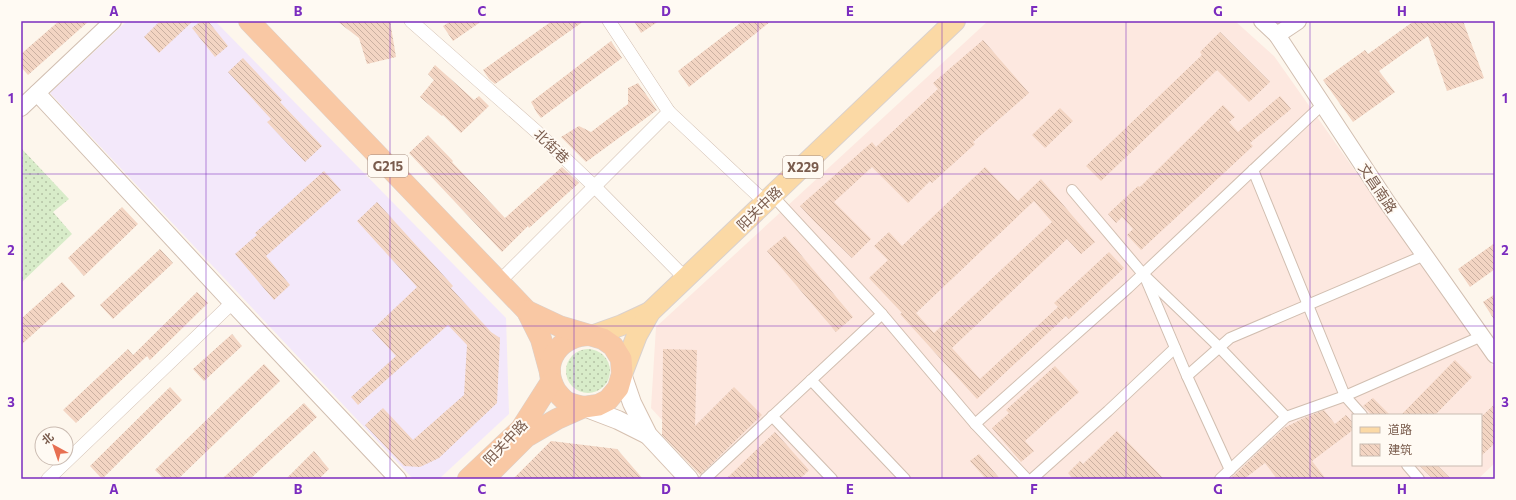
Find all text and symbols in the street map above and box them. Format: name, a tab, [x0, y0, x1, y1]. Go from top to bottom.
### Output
text: A	[109, 3, 119, 19]
text: B	[294, 3, 303, 19]
text: C	[478, 3, 487, 19]
text: D	[661, 3, 671, 19]
text: E	[846, 3, 854, 19]
text: F	[1030, 3, 1038, 19]
text: G	[1213, 3, 1223, 19]
text: H	[1397, 3, 1407, 19]
text: 1	[8, 90, 14, 106]
text: 1	[1502, 90, 1508, 106]
street label: 北街巷	[531, 125, 573, 167]
road number: G215	[368, 155, 408, 177]
road number: X229	[783, 156, 823, 178]
street label: 文昌南路	[1355, 160, 1401, 216]
street label: 阳关中路	[733, 182, 785, 234]
text: 2	[7, 242, 15, 258]
text: 2	[1501, 242, 1509, 258]
text: 3	[7, 394, 15, 410]
text: 3	[1501, 394, 1509, 410]
legend	[1352, 414, 1482, 466]
street label: 阳关中路	[479, 416, 531, 468]
text: 道路	[1388, 422, 1412, 436]
north arrow	[34, 426, 74, 466]
text: 北	[39, 429, 56, 446]
text: 建筑	[1388, 442, 1412, 456]
text: A	[109, 481, 119, 497]
text: B	[294, 481, 303, 497]
text: C	[478, 481, 487, 497]
text: D	[661, 481, 671, 497]
text: E	[846, 481, 854, 497]
text: F	[1030, 481, 1038, 497]
text: G	[1213, 481, 1223, 497]
text: H	[1397, 481, 1407, 497]

